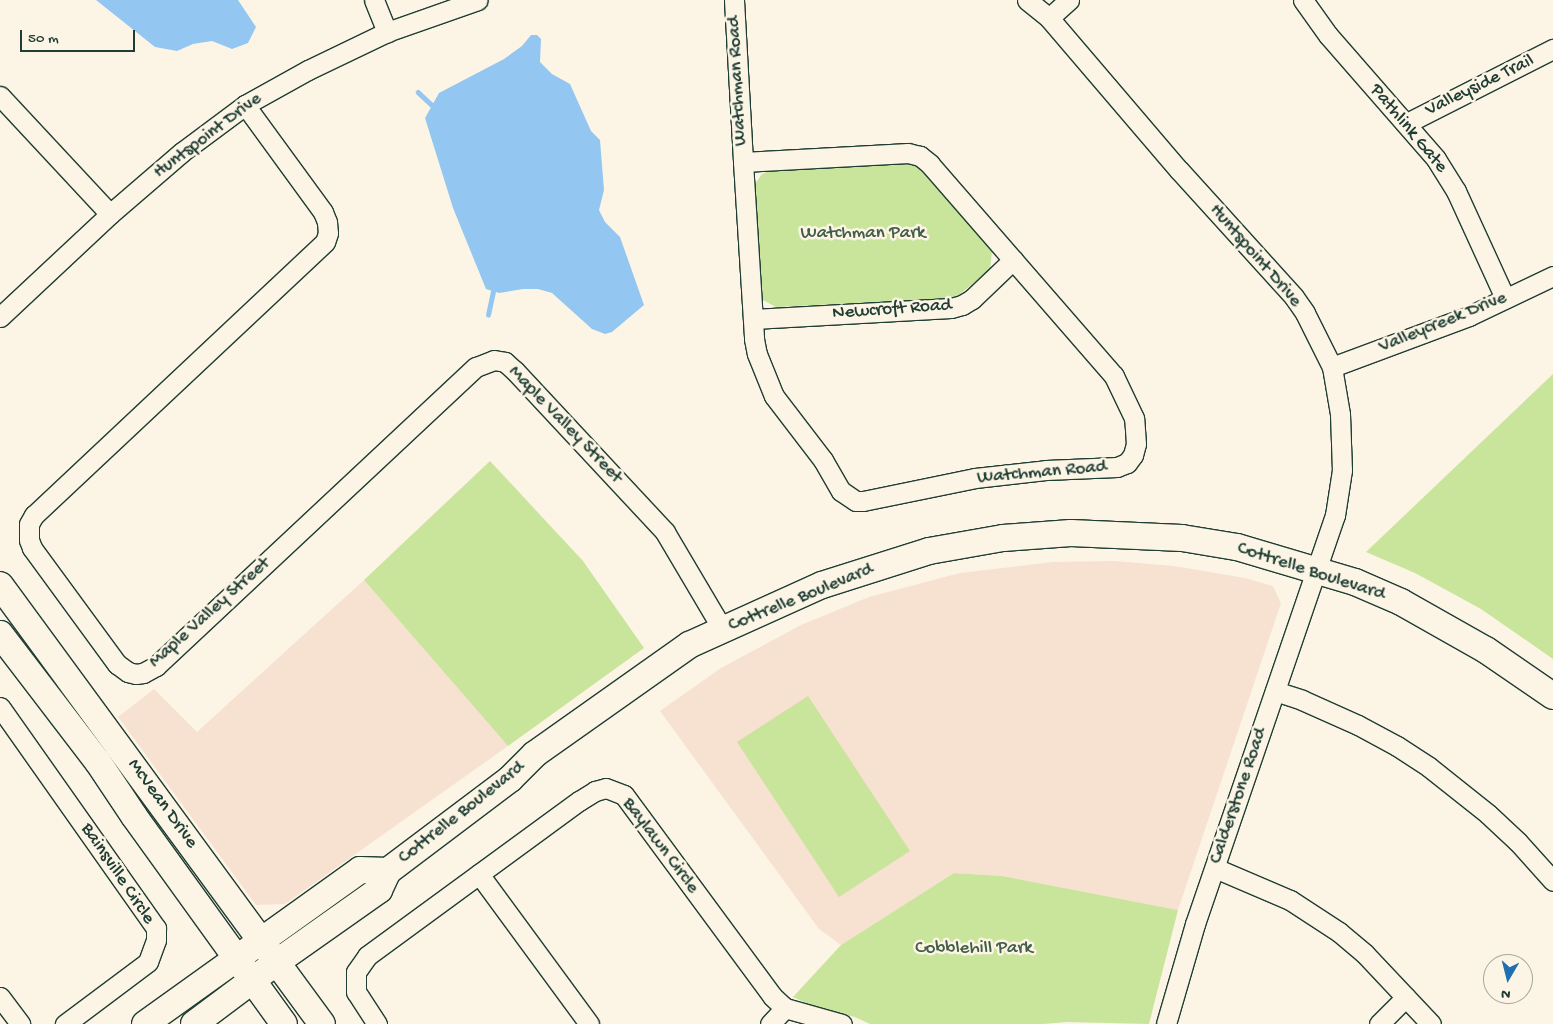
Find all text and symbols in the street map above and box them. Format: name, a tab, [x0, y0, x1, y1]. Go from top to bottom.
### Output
street label: Watchman Road	[723, 15, 753, 147]
scale bar	[22, 20, 138, 52]
text: 50 m	[28, 30, 59, 48]
street label: Valleyside Trail	[1422, 50, 1538, 122]
street label: Pathlink Gate	[1364, 80, 1452, 178]
street label: Huntspoint Drive	[149, 88, 267, 184]
street label: Huntspoint Drive	[1204, 200, 1306, 312]
park label: Watchman Park	[801, 223, 925, 245]
street label: Valleycreek Drive	[1376, 287, 1510, 359]
street label: Newcroft Road	[832, 294, 952, 326]
street label: Maple Valley Street	[503, 361, 627, 489]
street label: Watchman Road	[976, 456, 1108, 490]
street label: Cottrelle Boulevard	[1234, 537, 1388, 607]
street label: Maple Valley Street	[145, 553, 275, 673]
street label: Cottrelle Boulevard	[725, 559, 877, 637]
street label: Calderstone Road	[1205, 725, 1273, 867]
street label: McVean Drive	[122, 755, 202, 853]
street label: Cottrelle Boulevard	[394, 757, 530, 869]
street label: Baylawn Circle	[617, 794, 703, 898]
street label: Bainsville Circle	[75, 819, 159, 929]
park label: Cobblehill Park	[915, 938, 1033, 960]
north arrow	[1483, 954, 1533, 1004]
text: N	[1500, 984, 1512, 1002]

